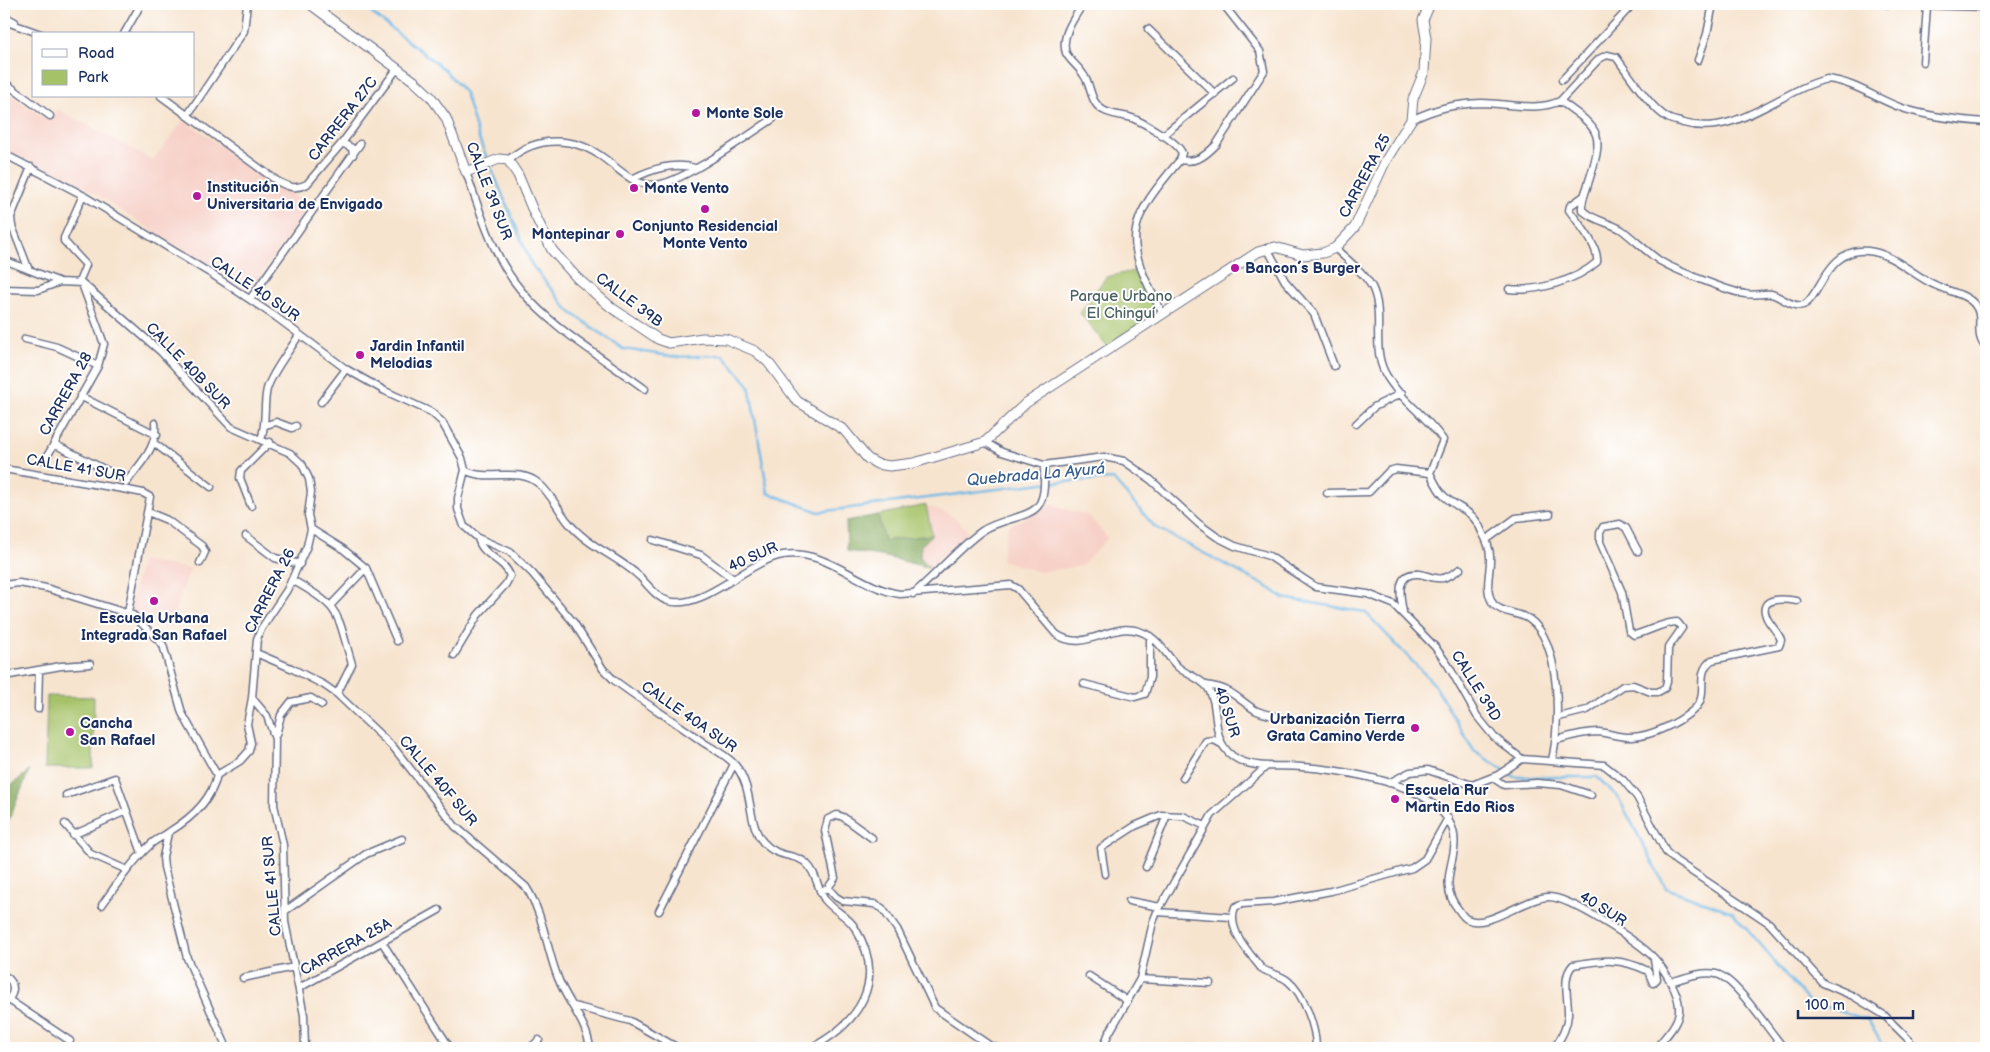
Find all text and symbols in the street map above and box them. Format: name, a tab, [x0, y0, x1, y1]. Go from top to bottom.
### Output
legend	[32, 32, 195, 98]
text: Road	[78, 44, 114, 63]
text: Park	[78, 68, 109, 87]
street label: CARRERA 27C	[304, 73, 382, 165]
place label: Monte Sole	[706, 104, 784, 123]
marker: Monte Sole	[690, 107, 702, 119]
street label: CARRERA 25	[1335, 131, 1395, 221]
street label: CALLE 39 SUR	[462, 139, 517, 243]
place label: Institución Universitaria de Envigado	[207, 178, 383, 214]
place label: Monte Vento	[644, 179, 729, 198]
marker: Monte Vento	[628, 182, 640, 194]
marker: Institución Universitaria de Envigado	[191, 190, 203, 202]
marker: Conjunto Residencial Monte Vento	[699, 203, 711, 215]
place label: Conjunto Residencial Monte Vento	[632, 217, 778, 253]
place label: Montepinar	[531, 225, 611, 244]
marker: Montepinar	[614, 228, 626, 240]
street label: CALLE 40 SUR	[207, 252, 303, 326]
place label: Bancon´s Burger	[1245, 259, 1361, 278]
marker: Bancon´s Burger	[1229, 262, 1241, 274]
street label: CALLE 39B	[592, 269, 666, 331]
park label: Parque Urbano El Chinguí	[1070, 287, 1172, 323]
street label: CALLE 40B SUR	[142, 318, 235, 414]
place label: Jardin Infantil Melodias	[370, 337, 465, 373]
street label: CARRERA 28	[35, 349, 97, 439]
marker: Jardin Infantil Melodias	[354, 349, 366, 361]
street label: CALLE 41 SUR	[25, 450, 127, 486]
water label: Quebrada La Ayurá	[966, 459, 1106, 491]
street label: 40 SUR	[725, 538, 781, 576]
street label: CARRERA 26	[240, 545, 300, 637]
marker: Escuela Urbana Integrada San Rafael	[148, 595, 160, 607]
place label: Escuela Urbana Integrada San Rafael	[81, 609, 227, 645]
street label: CALLE 39D	[1447, 647, 1505, 725]
street label: CALLE 40A SUR	[637, 677, 741, 757]
street label: 40 SUR	[1210, 684, 1244, 740]
place label: Urbanización Tierra Grata Camino Verde	[1267, 710, 1405, 746]
place label: Cancha San Rafael	[80, 714, 155, 750]
marker: Urbanización Tierra Grata Camino Verde	[1409, 722, 1421, 734]
marker: Cancha San Rafael	[64, 726, 76, 738]
street label: CALLE 40F SUR	[395, 732, 482, 830]
place label: Escuela Rur Martin Edo Rios	[1405, 781, 1515, 817]
marker: Escuela Rur Martin Edo Rios	[1389, 793, 1401, 805]
street label: CALLE 41 SUR	[258, 835, 286, 937]
street label: 40 SUR	[1576, 887, 1631, 931]
street label: CARRERA 25A	[297, 914, 396, 980]
scale bar	[1798, 987, 1912, 1019]
text: 100 m	[1805, 996, 1845, 1015]

